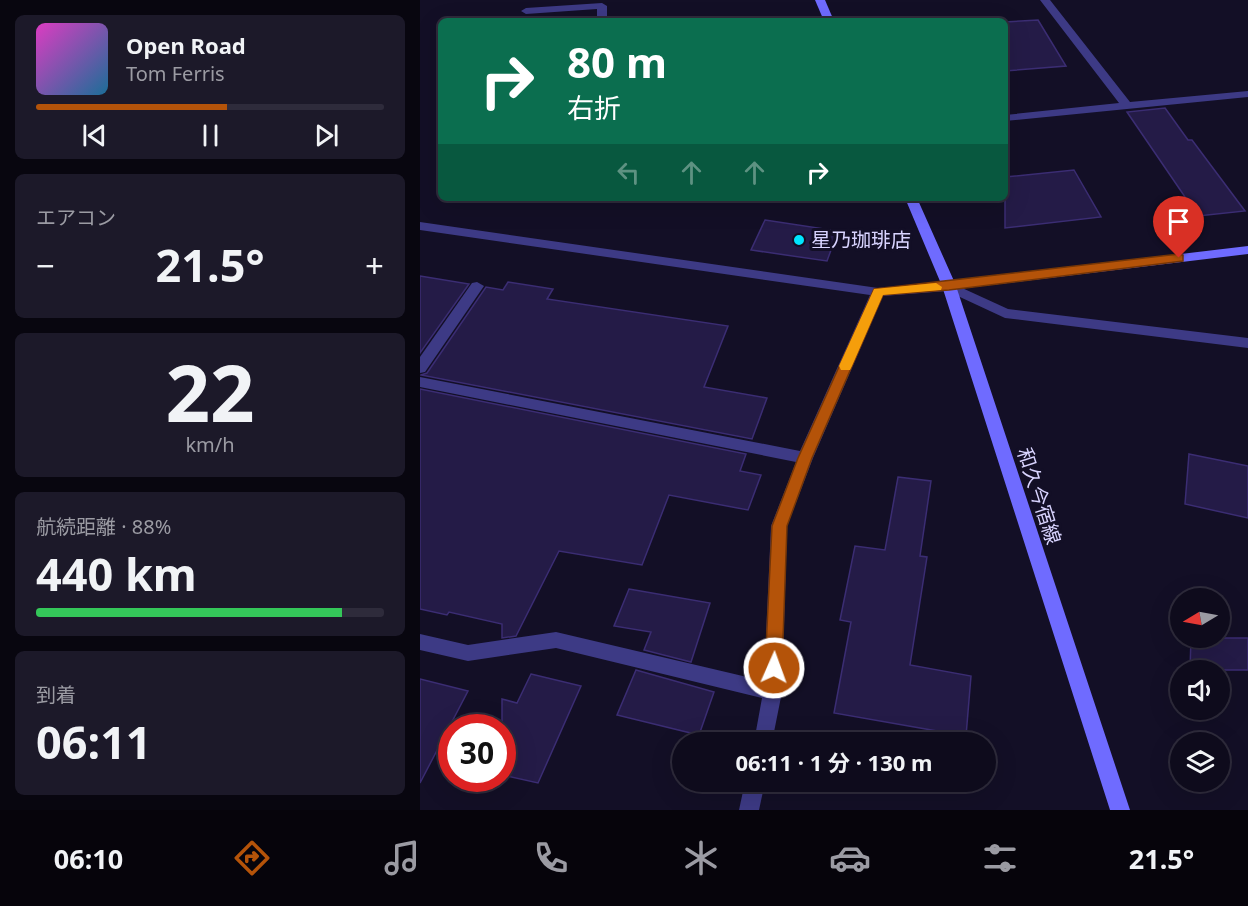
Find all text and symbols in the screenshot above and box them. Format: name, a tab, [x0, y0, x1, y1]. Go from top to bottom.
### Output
text: Open Road	[126, 30, 246, 60]
text: 80 m	[567, 33, 667, 90]
icon: right	[468, 42, 546, 120]
text: Tom Ferris	[126, 60, 225, 87]
text: 右折	[567, 89, 621, 126]
icon: previous	[78, 119, 111, 152]
icon: pause	[194, 119, 227, 152]
icon: next	[310, 119, 343, 152]
icon: left	[612, 156, 645, 189]
icon: ahead	[675, 156, 708, 189]
icon: ahead	[738, 156, 771, 189]
icon: right	[801, 156, 834, 189]
pin	[1153, 196, 1204, 258]
text: エアコン	[36, 204, 116, 231]
icon: arrive	[1162, 205, 1195, 238]
place label: 星乃珈琲店	[811, 226, 911, 253]
marker: 星乃珈琲店	[792, 233, 806, 247]
text: 21.5°	[156, 234, 264, 295]
text: −	[36, 243, 55, 288]
text: +	[365, 243, 384, 288]
text: 22	[165, 339, 255, 445]
text: km/h	[185, 431, 235, 458]
street label: 和久今宿線	[1011, 444, 1068, 548]
text: 航続距離 · 88%	[36, 513, 171, 540]
text: 440 km	[36, 543, 197, 604]
north arrow	[1170, 588, 1230, 648]
map controls	[1170, 588, 1230, 792]
position arrow	[742, 636, 806, 700]
button: sound	[1170, 660, 1230, 720]
text: 到着	[36, 681, 76, 708]
text: 06:11	[36, 711, 152, 772]
speed limit sign: 30	[438, 714, 516, 792]
button: layers	[1170, 732, 1230, 792]
text: 06:11 · 1 分 · 130 m	[736, 747, 933, 777]
icon: directions	[231, 837, 273, 879]
icon: music	[381, 837, 423, 879]
icon: phone	[530, 837, 572, 879]
icon: climate	[680, 837, 722, 879]
icon: car	[829, 837, 871, 879]
icon: filters	[979, 837, 1021, 879]
text: 06:10	[54, 840, 123, 877]
text: 21.5°	[1129, 840, 1194, 877]

